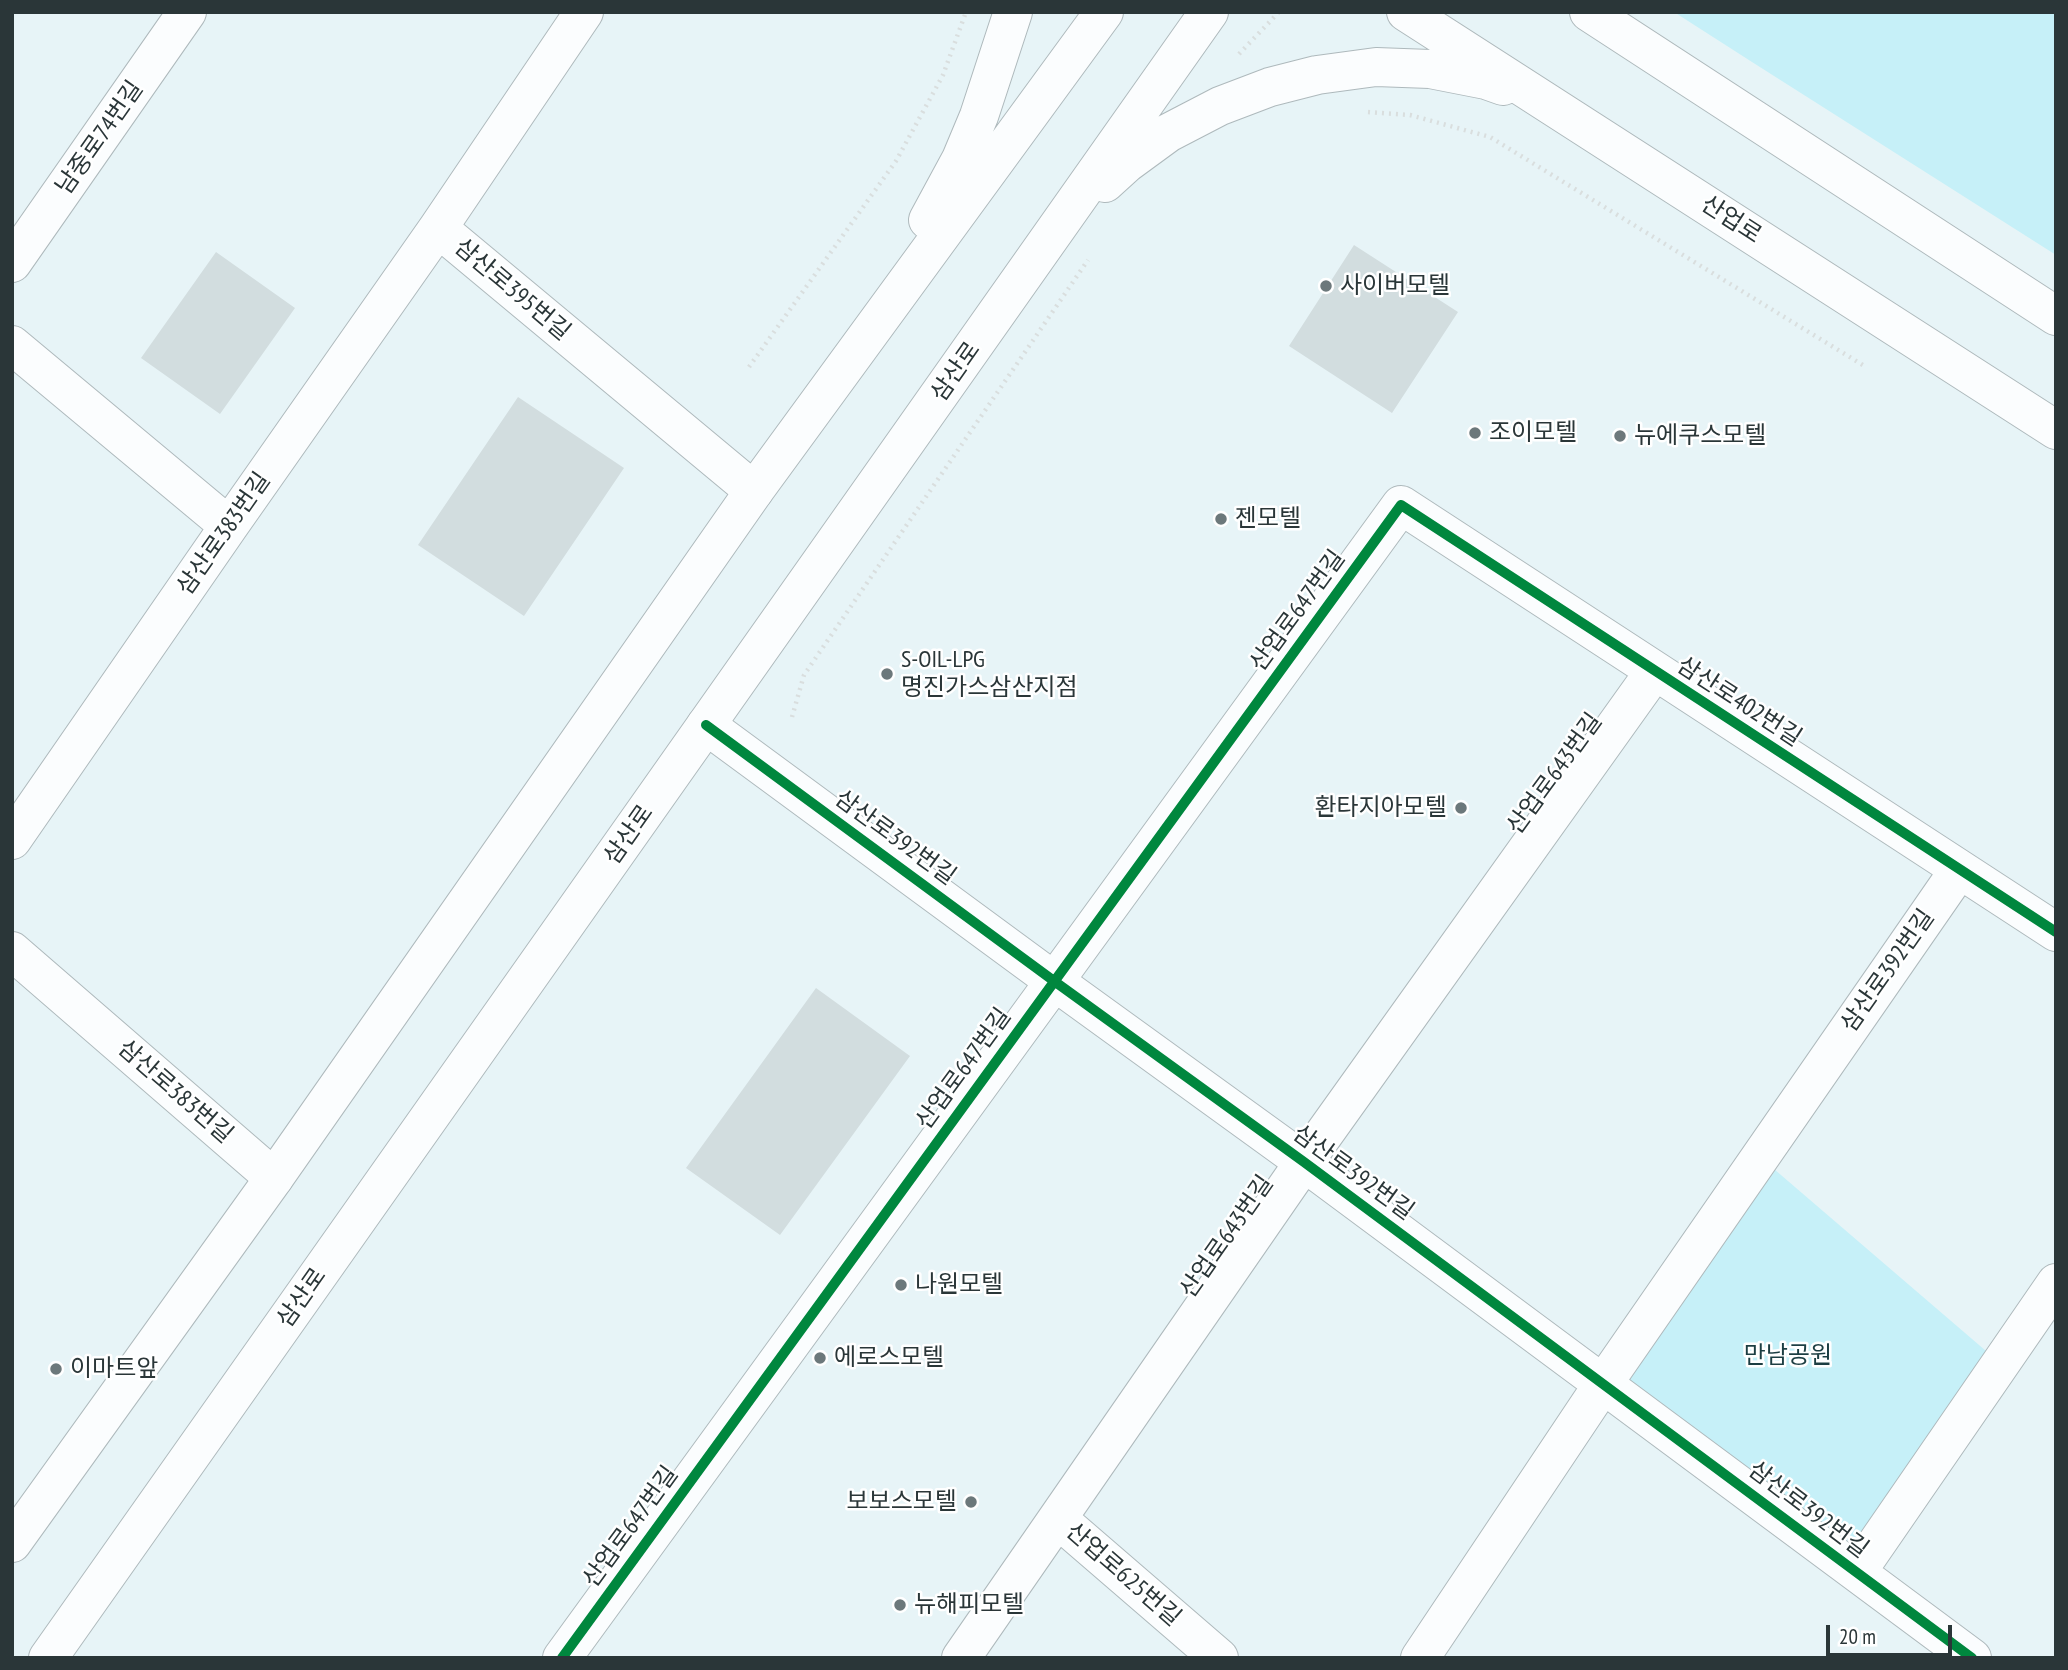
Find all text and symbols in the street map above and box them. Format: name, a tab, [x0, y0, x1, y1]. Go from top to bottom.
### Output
street label: 남중로74번길	[50, 76, 150, 200]
street label: 산업로	[1695, 190, 1767, 250]
street label: 삼산로395번길	[448, 233, 576, 347]
place label: 사이버모텔	[1340, 272, 1450, 300]
marker: 사이버모텔	[1318, 278, 1334, 294]
street label: 삼산로	[925, 337, 987, 407]
place label: 조이모텔	[1489, 419, 1577, 447]
place label: 뉴에쿠스모텔	[1634, 422, 1766, 450]
marker: 조이모텔	[1467, 425, 1483, 441]
marker: 뉴에쿠스모텔	[1612, 428, 1628, 444]
street label: 삼산로383번길	[171, 467, 277, 601]
place label: 젠모텔	[1235, 505, 1301, 533]
marker: 젠모텔	[1213, 511, 1229, 527]
street label: 산업로647번길	[1244, 545, 1352, 677]
place label: S-OIL-LPG 명진가스삼산지점	[901, 646, 1078, 702]
street label: 삼산로402번길	[1671, 651, 1807, 753]
marker: S-OIL-LPG 명진가스삼산지점	[879, 666, 895, 682]
street label: 산업로643번길	[1501, 708, 1609, 840]
street label: 삼산로392번길	[829, 784, 961, 892]
place label: 환타지아모텔	[1315, 794, 1447, 822]
street label: 삼산로	[598, 800, 660, 870]
marker: 환타지아모텔	[1453, 800, 1469, 816]
street label: 삼산로392번길	[1835, 904, 1941, 1038]
street label: 산업로647번길	[910, 1003, 1018, 1135]
street label: 삼산로383번길	[112, 1034, 238, 1150]
street label: 삼산로392번길	[1287, 1119, 1419, 1227]
street label: 산업로643번길	[1174, 1170, 1280, 1304]
street label: 삼산로	[271, 1263, 333, 1333]
place label: 나원모텔	[915, 1271, 1003, 1299]
marker: 나원모텔	[893, 1277, 909, 1293]
park label: 만남공원	[1744, 1342, 1832, 1370]
place label: 에로스모텔	[834, 1344, 944, 1372]
marker: 에로스모텔	[812, 1350, 828, 1366]
place label: 이마트앞	[70, 1355, 158, 1383]
marker: 이마트앞	[48, 1361, 64, 1377]
street label: 삼산로392번길	[1742, 1456, 1874, 1564]
street label: 산업로647번길	[577, 1461, 685, 1593]
place label: 보보스모텔	[847, 1488, 957, 1516]
marker: 보보스모텔	[963, 1494, 979, 1510]
street label: 산업로625번길	[1060, 1517, 1186, 1633]
place label: 뉴해피모텔	[914, 1591, 1024, 1619]
marker: 뉴해피모텔	[892, 1597, 908, 1613]
scale bar	[1830, 1610, 1956, 1654]
text: 20 m	[1839, 1623, 1876, 1650]

